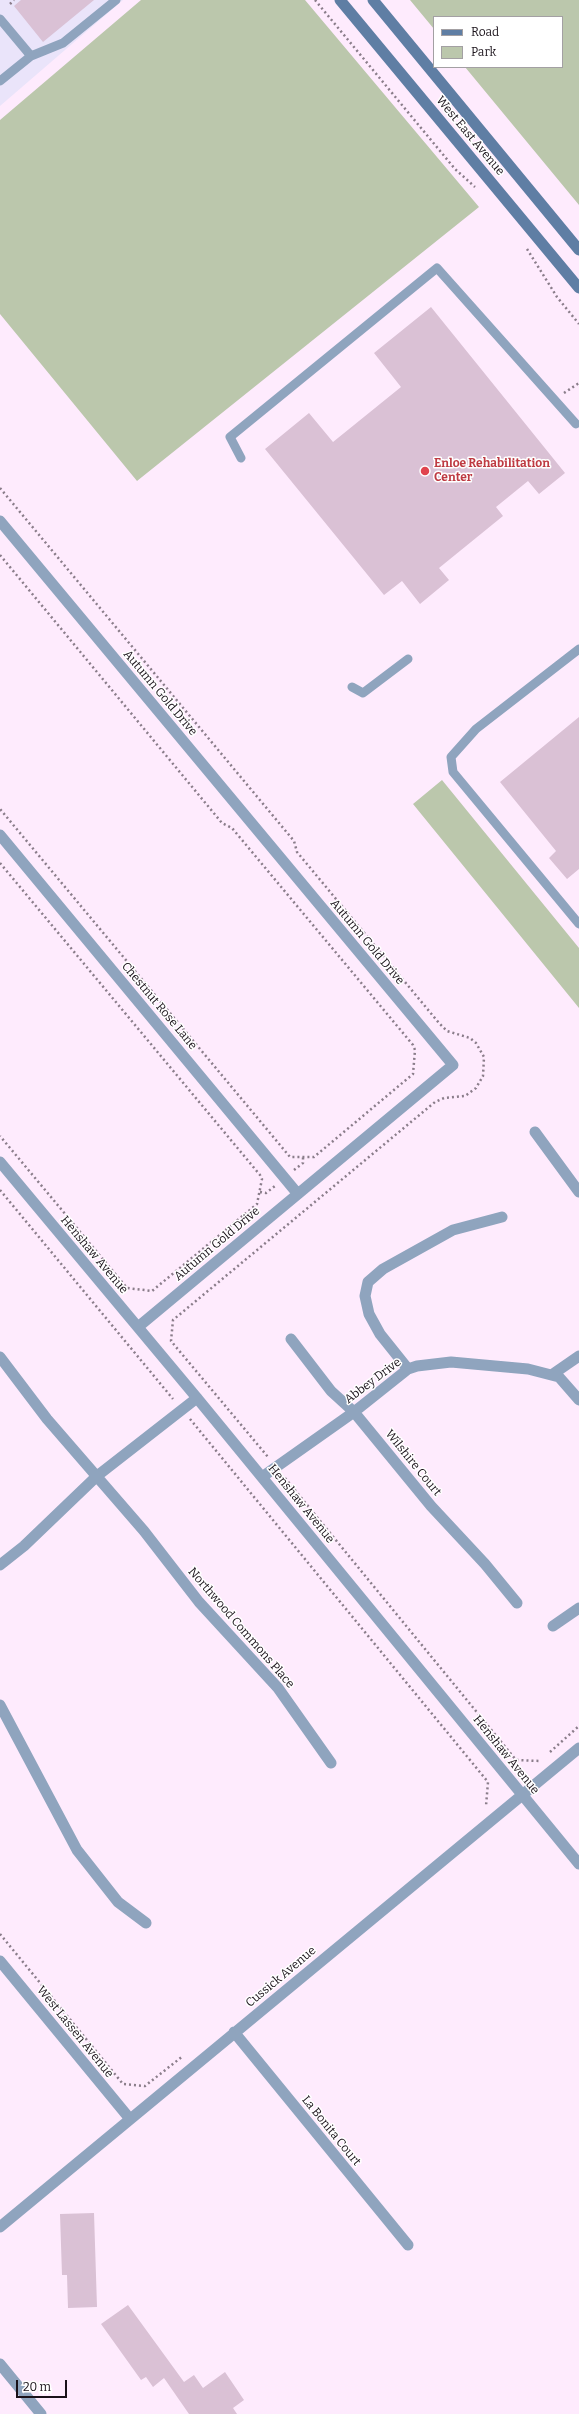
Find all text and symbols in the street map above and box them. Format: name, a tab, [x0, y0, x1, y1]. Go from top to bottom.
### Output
legend	[433, 16, 563, 68]
text: Road	[471, 25, 499, 39]
text: Park	[471, 45, 496, 59]
street label: West East Avenue	[433, 93, 507, 179]
place label: Enloe Rehabilitation Center	[434, 457, 550, 485]
marker: Enloe Rehabilitation Center	[419, 465, 431, 477]
street label: Autumn Gold Drive	[120, 647, 200, 739]
street label: Autumn Gold Drive	[327, 896, 407, 988]
street label: Chestnut Rose Lane	[118, 959, 200, 1053]
street label: Autumn Gold Drive	[171, 1204, 263, 1284]
street label: Henshaw Avenue	[57, 1213, 131, 1297]
street label: Abbey Drive	[342, 1355, 404, 1407]
street label: Wilshire Court	[382, 1427, 444, 1499]
street label: Henshaw Avenue	[265, 1462, 337, 1546]
street label: Northwood Commons Place	[185, 1565, 297, 1691]
street label: Henshaw Avenue	[470, 1713, 542, 1797]
street label: Cussick Avenue	[243, 1943, 319, 2011]
street label: West Lassen Avenue	[34, 1983, 116, 2081]
street label: La Bonita Court	[298, 2093, 364, 2169]
scale bar	[18, 2372, 69, 2398]
text: 20 m	[23, 2380, 51, 2394]

